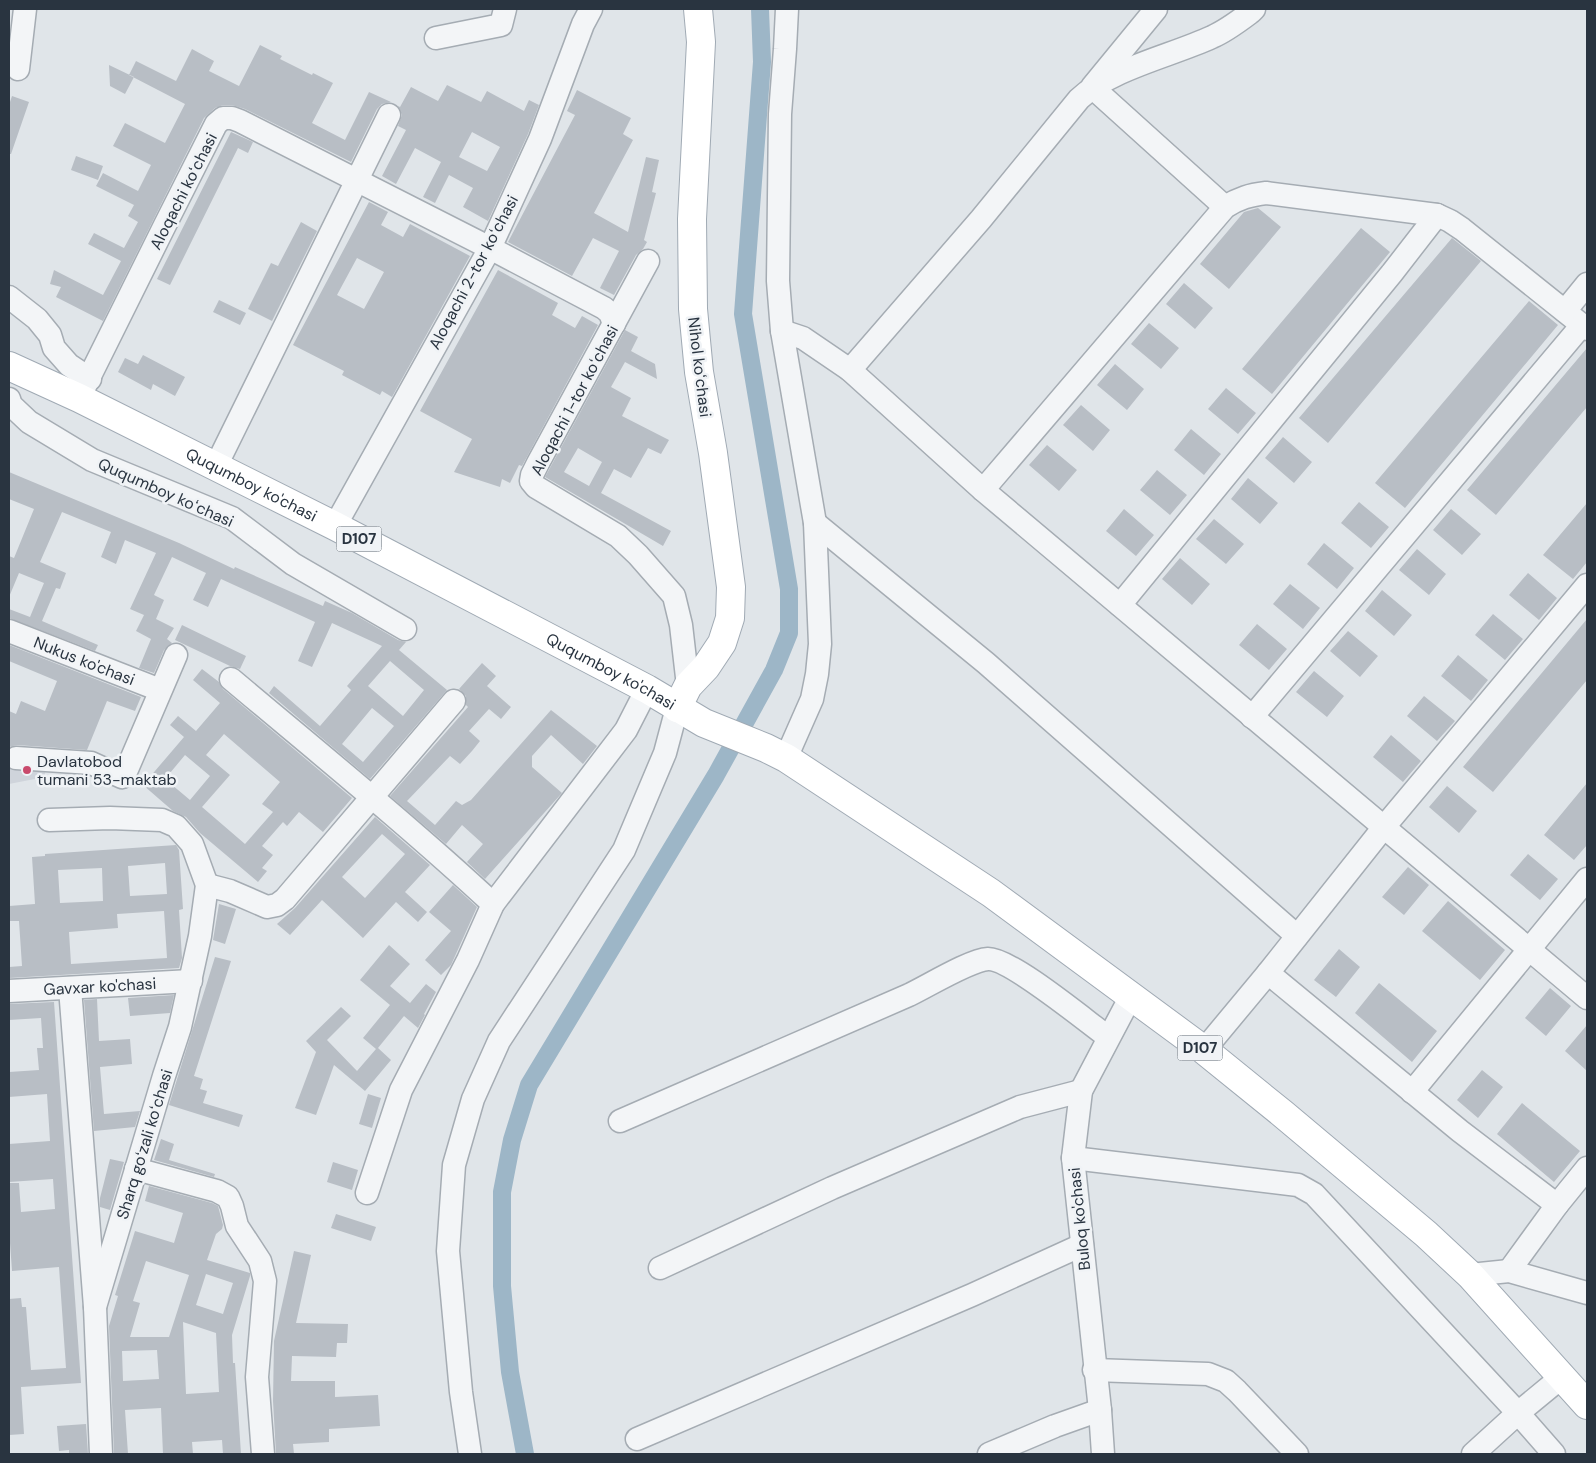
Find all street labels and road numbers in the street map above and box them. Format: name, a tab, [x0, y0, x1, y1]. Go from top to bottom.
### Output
street label: Aloqachi koʻchasi	[145, 129, 222, 253]
street label: Aloqachi 2-tor koʻchasi	[424, 191, 523, 353]
street label: Nihol koʻchasi	[683, 316, 716, 418]
street label: Aloqachi 1-tor koʻchasi	[526, 321, 623, 479]
street label: Ququmboy ko'chasi	[182, 443, 321, 526]
street label: Ququmboy koʻchasi	[95, 453, 237, 532]
road number: D107	[336, 526, 382, 552]
street label: Ququmboy ko'chasi	[542, 628, 680, 715]
street label: Nukus ko'chasi	[31, 632, 138, 690]
street label: Gavxar ko'chasi	[43, 973, 157, 1000]
road number: D107	[1178, 1036, 1222, 1060]
street label: Sharq goʻzali koʻchasi	[112, 1067, 177, 1222]
street label: Buloq ko'chasi	[1064, 1167, 1095, 1271]

